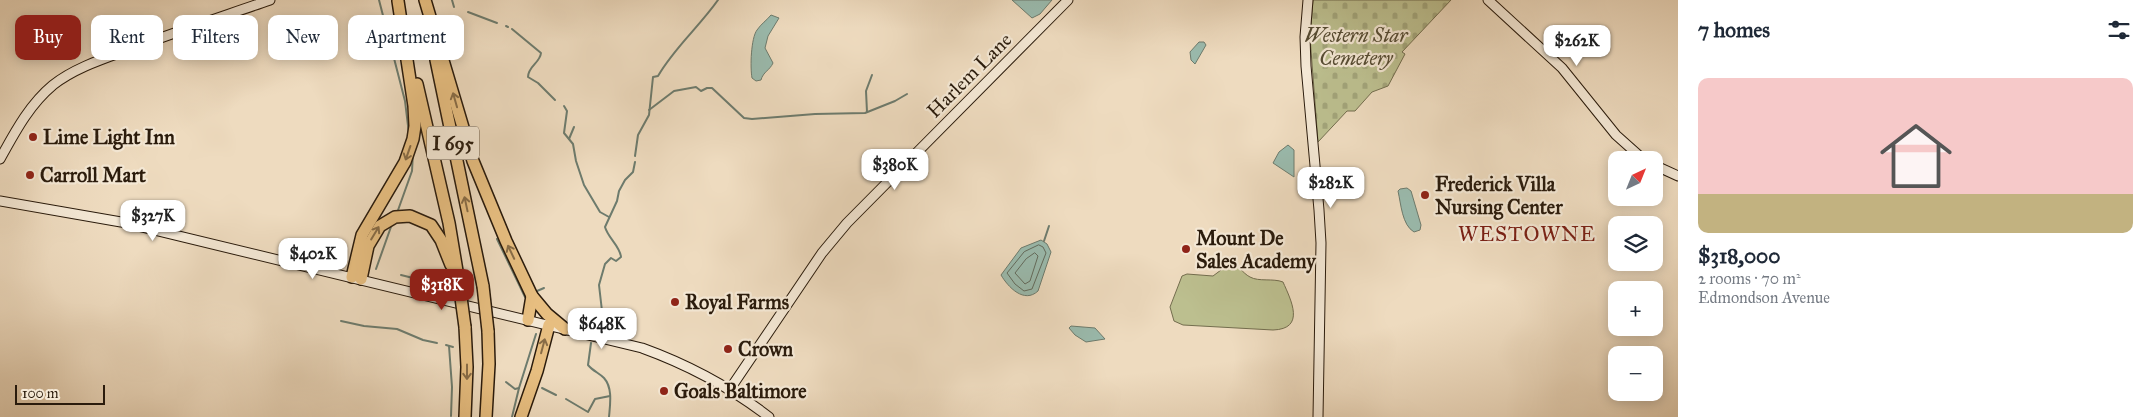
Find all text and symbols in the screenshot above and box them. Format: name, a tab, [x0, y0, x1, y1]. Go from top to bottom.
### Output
chip: Buy	[15, 15, 81, 60]
chip: Rent	[91, 15, 163, 60]
chip: Filters	[173, 15, 258, 60]
chip: New	[268, 15, 338, 60]
chip: Apartment	[348, 15, 464, 60]
icon: filters	[2105, 16, 2133, 44]
text: 7 homes	[1698, 17, 1770, 43]
park label: Western Star Cemetery	[1304, 23, 1409, 70]
pin: $262K	[1542, 24, 1612, 67]
street label: Harlem Lane	[922, 28, 1016, 122]
text: $262K	[1555, 31, 1599, 50]
one-way arrow	[449, 92, 459, 108]
icon: home	[1871, 111, 1961, 201]
place label: Lime Light Inn	[43, 125, 175, 150]
road number: I 695	[427, 126, 479, 160]
marker: Lime Light Inn	[27, 131, 39, 143]
one-way arrow	[403, 144, 412, 160]
pin: $380K	[860, 148, 930, 191]
north arrow	[1608, 151, 1662, 206]
map controls	[1608, 151, 1663, 401]
text: $380K	[872, 155, 918, 174]
place label: Carroll Mart	[40, 163, 147, 187]
pin: $282K	[1296, 166, 1366, 209]
marker: Carroll Mart	[24, 169, 36, 181]
place label: Frederick Villa Nursing Center	[1435, 172, 1563, 220]
text: $282K	[1308, 173, 1354, 192]
marker: Frederick Villa Nursing Center	[1419, 189, 1431, 201]
one-way arrow	[461, 197, 470, 213]
pin: $327K	[118, 200, 188, 242]
text: $327K	[131, 206, 175, 225]
button: layers	[1608, 216, 1663, 271]
district label: WESTOWNE	[1458, 221, 1596, 247]
place label: Mount De Sales Academy	[1196, 226, 1317, 274]
one-way arrow	[371, 227, 381, 241]
pin: $402K	[278, 238, 348, 280]
marker: Mount De Sales Academy	[1180, 243, 1192, 255]
text: $318,000	[1698, 243, 1781, 269]
text: $402K	[289, 244, 337, 263]
one-way arrow	[506, 245, 515, 260]
pin: $318K	[407, 268, 477, 311]
text: 2 rooms · 70 m²	[1698, 269, 1801, 288]
text: $318K	[421, 275, 463, 294]
button: +	[1608, 281, 1663, 336]
text: Edmondson Avenue	[1698, 288, 1830, 307]
place label: Royal Farms	[685, 290, 790, 315]
marker: Royal Farms	[669, 296, 681, 308]
pin: $648K	[567, 308, 637, 350]
text: $648K	[579, 314, 625, 333]
place label: Crown	[738, 337, 793, 361]
one-way arrow	[539, 338, 548, 354]
marker: Crown	[722, 343, 734, 355]
button: −	[1608, 346, 1663, 401]
one-way arrow	[462, 364, 472, 380]
place label: Goals Baltimore	[674, 379, 807, 403]
scale bar	[15, 382, 105, 405]
text: 100 m	[22, 385, 59, 402]
marker: Goals Baltimore	[658, 385, 670, 397]

